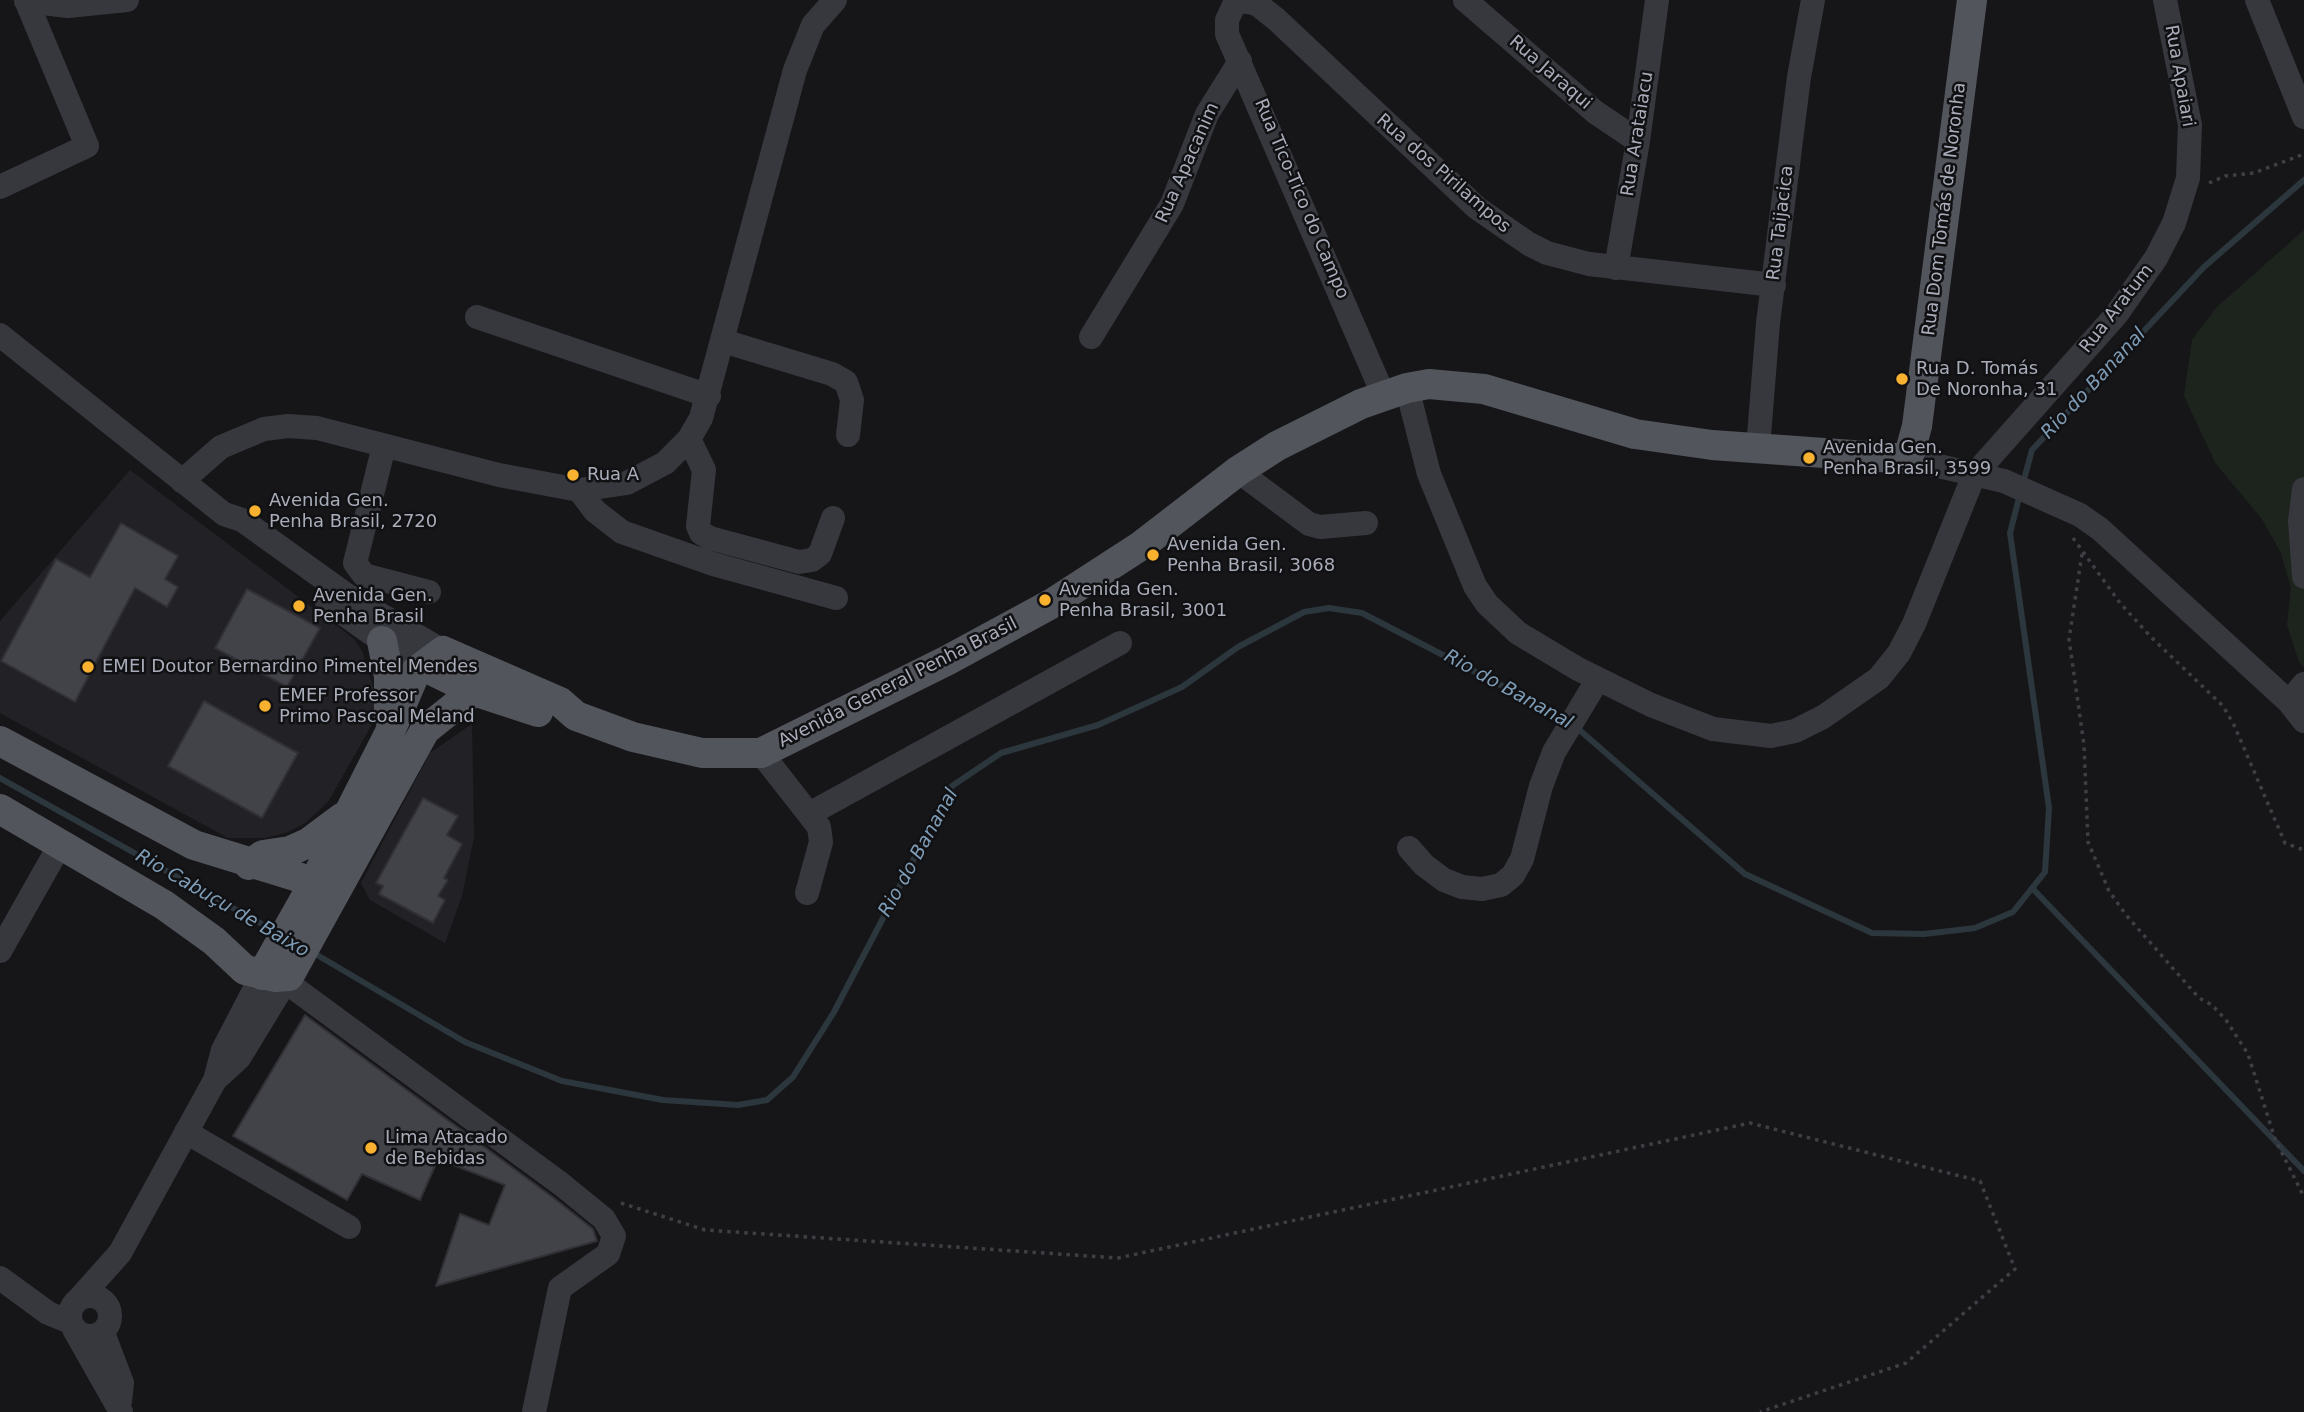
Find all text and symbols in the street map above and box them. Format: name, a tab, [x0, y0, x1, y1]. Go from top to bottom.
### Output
street label: Rua Apaiari	[2159, 23, 2199, 129]
street label: Rua Jaraqui	[1504, 31, 1596, 115]
street label: Rua Arataiacu	[1617, 70, 1659, 198]
street label: Rua Dom Tomás de Noronha	[1919, 81, 1971, 337]
street label: Rua Tico-Tico do Campo	[1249, 96, 1353, 302]
street label: Rua Apacanim	[1152, 99, 1224, 227]
street label: Rua dos Pirilampos	[1372, 110, 1514, 238]
street label: Rua Taijacica	[1763, 164, 1799, 282]
street label: Rua Aratum	[2076, 260, 2158, 358]
water label: Rio do Bananal	[2037, 324, 2151, 444]
place label: Rua D. Tomás De Noronha, 31	[1916, 358, 2057, 400]
marker: Rua D. Tomás De Noronha, 31	[1894, 371, 1910, 387]
place label: Avenida Gen. Penha Brasil, 3599	[1823, 437, 1991, 480]
marker: Avenida Gen. Penha Brasil, 3599	[1801, 450, 1817, 466]
place label: Rua A	[587, 464, 639, 486]
marker: Rua A	[565, 467, 581, 483]
place label: Avenida Gen. Penha Brasil, 2720	[269, 490, 437, 532]
marker: Avenida Gen. Penha Brasil, 2720	[247, 503, 263, 519]
place label: Avenida Gen. Penha Brasil, 3068	[1167, 534, 1335, 576]
marker: Avenida Gen. Penha Brasil, 3068	[1145, 547, 1161, 563]
place label: Avenida Gen. Penha Brasil, 3001	[1059, 579, 1227, 622]
place label: Avenida Gen. Penha Brasil	[313, 585, 433, 628]
marker: Avenida Gen. Penha Brasil, 3001	[1037, 592, 1053, 608]
marker: Avenida Gen. Penha Brasil	[291, 598, 307, 614]
street label: Avenida General Penha Brasil	[775, 613, 1021, 753]
water label: Rio do Bananal	[1440, 645, 1576, 735]
place label: EMEI Doutor Bernardino Pimentel Mendes	[102, 656, 478, 678]
marker: EMEI Doutor Bernardino Pimentel Mendes	[80, 659, 96, 675]
place label: EMEF Professor Primo Pascoal Meland	[279, 685, 475, 728]
marker: EMEF Professor Primo Pascoal Meland	[257, 698, 273, 714]
water label: Rio do Bananal	[874, 785, 964, 921]
water label: Rio Cabuçu de Baixo	[131, 845, 313, 963]
place label: Lima Atacado de Bebidas	[385, 1127, 508, 1170]
marker: Lima Atacado de Bebidas	[363, 1140, 379, 1156]

